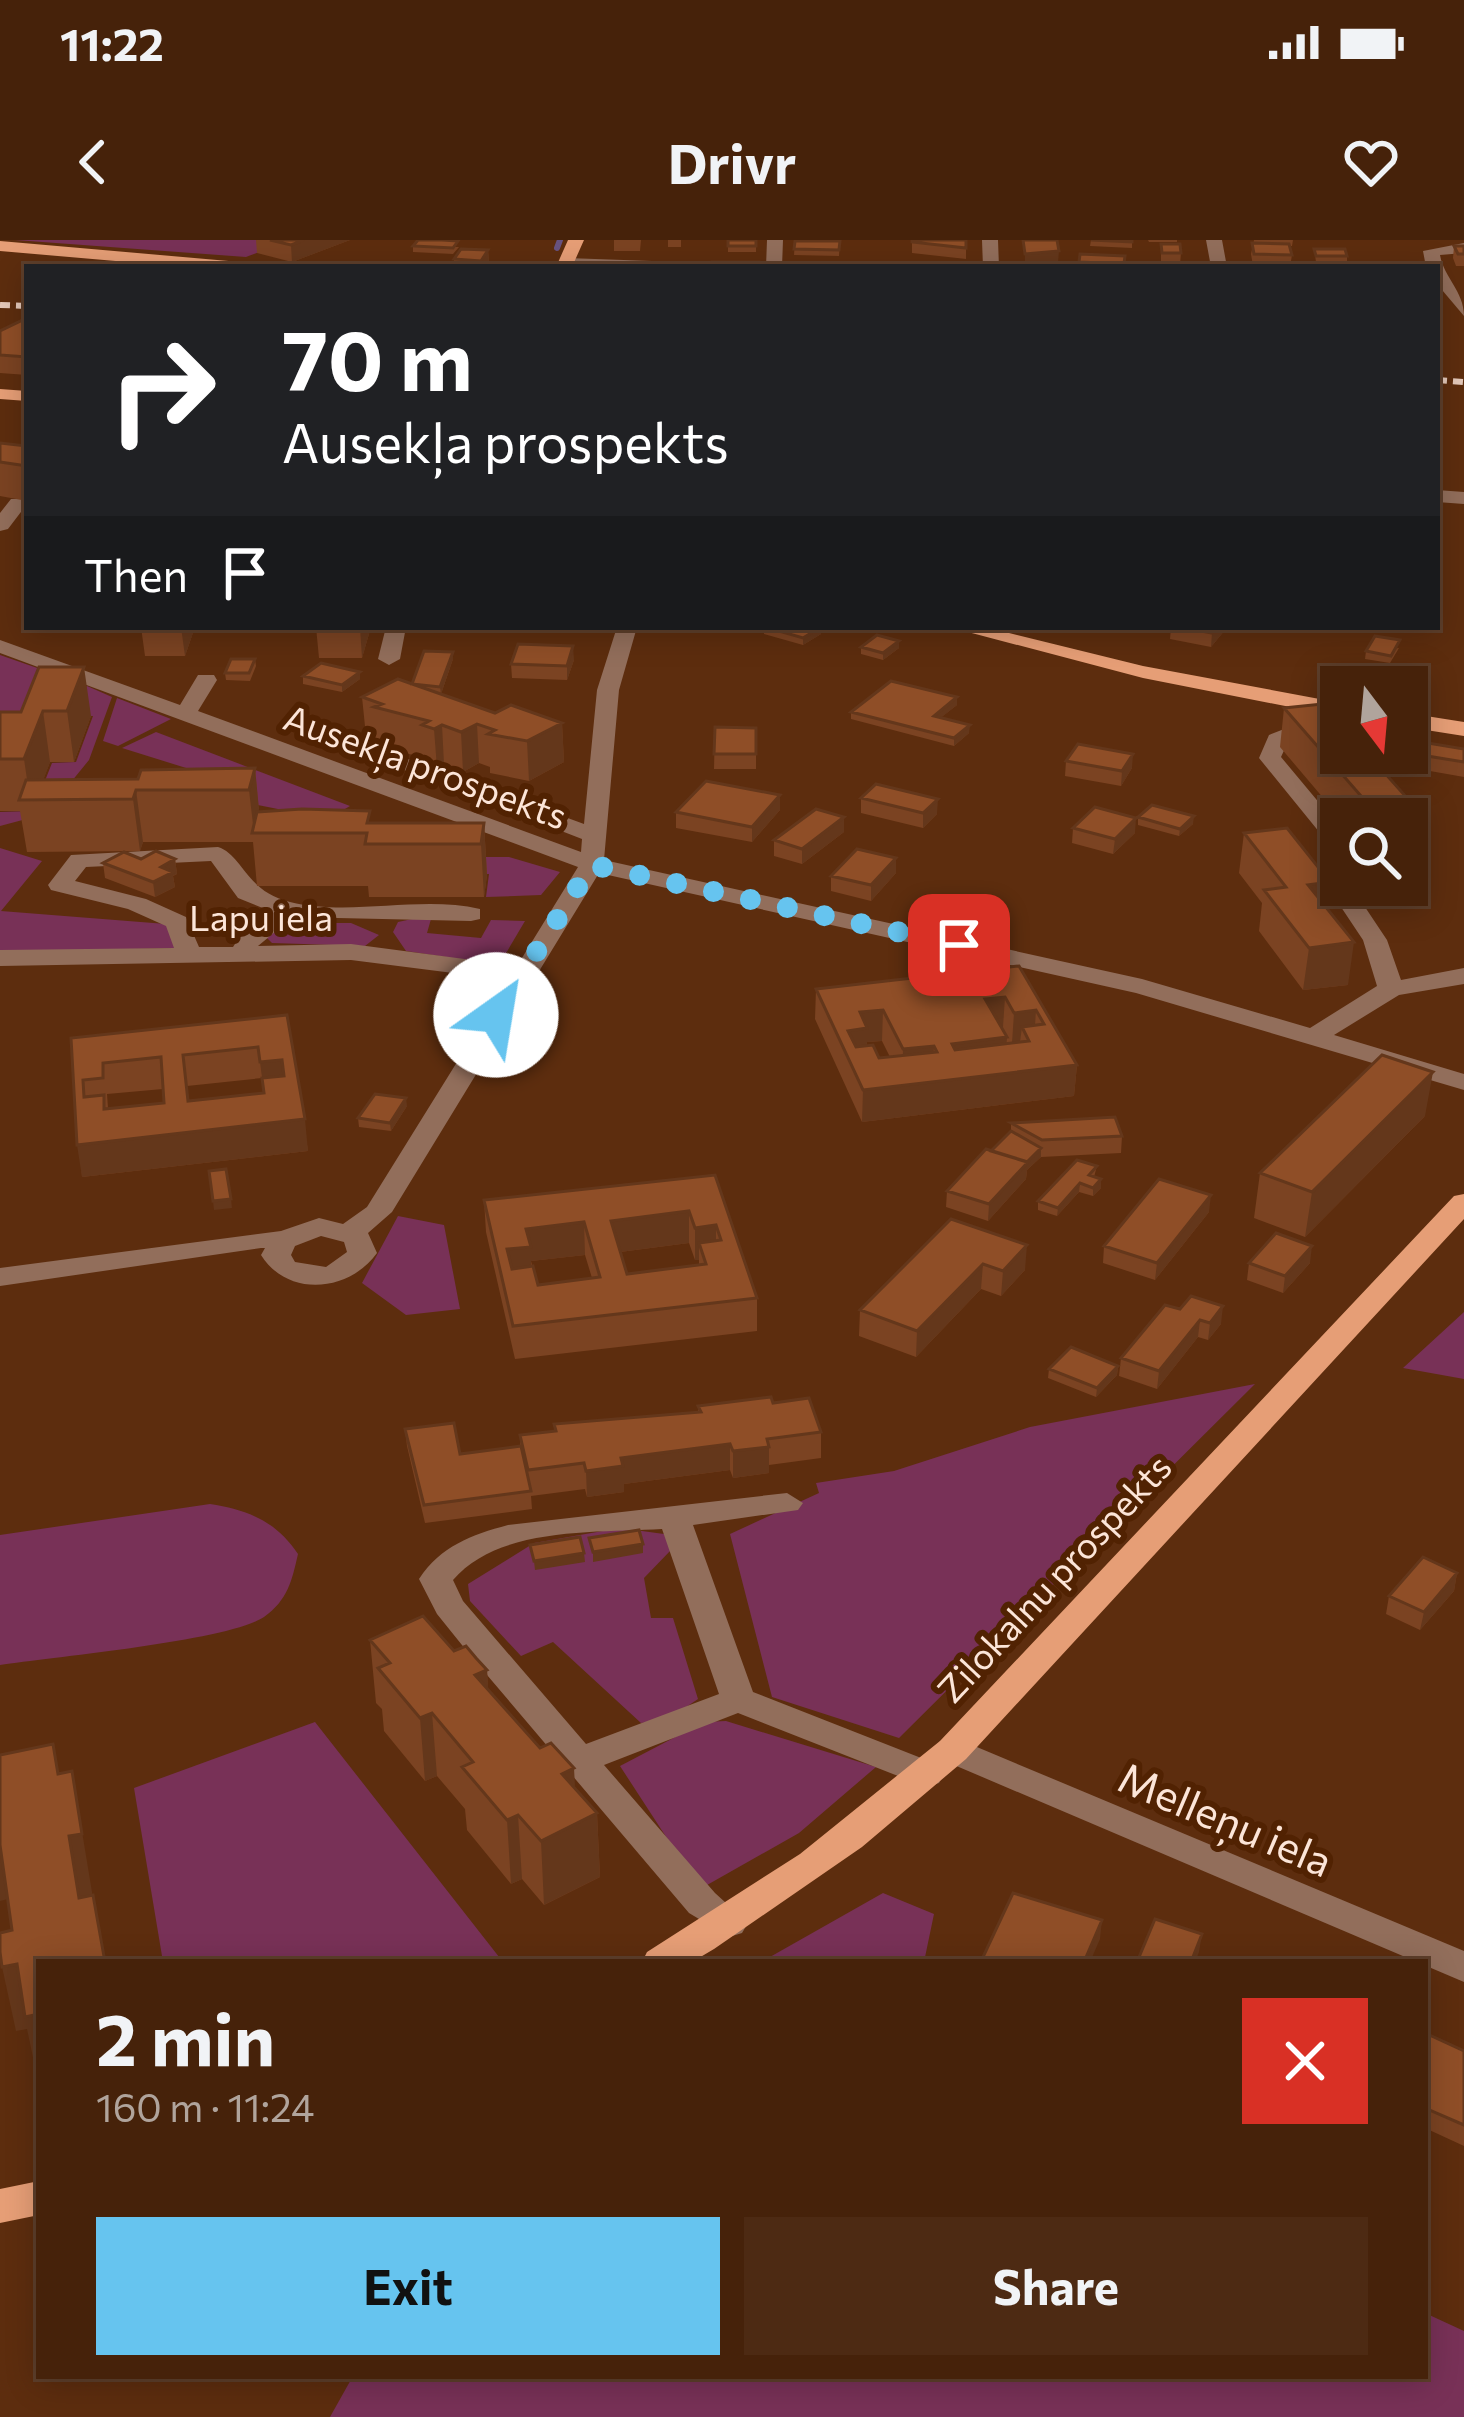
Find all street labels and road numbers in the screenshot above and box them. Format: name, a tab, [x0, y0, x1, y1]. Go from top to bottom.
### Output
street label: Ausekļa prospekts	[278, 693, 573, 839]
street label: Lapu iela	[189, 894, 333, 938]
street label: Zilokalnu prospekts	[927, 1444, 1179, 1710]
street label: Melleņu iela	[1110, 1750, 1341, 1889]

